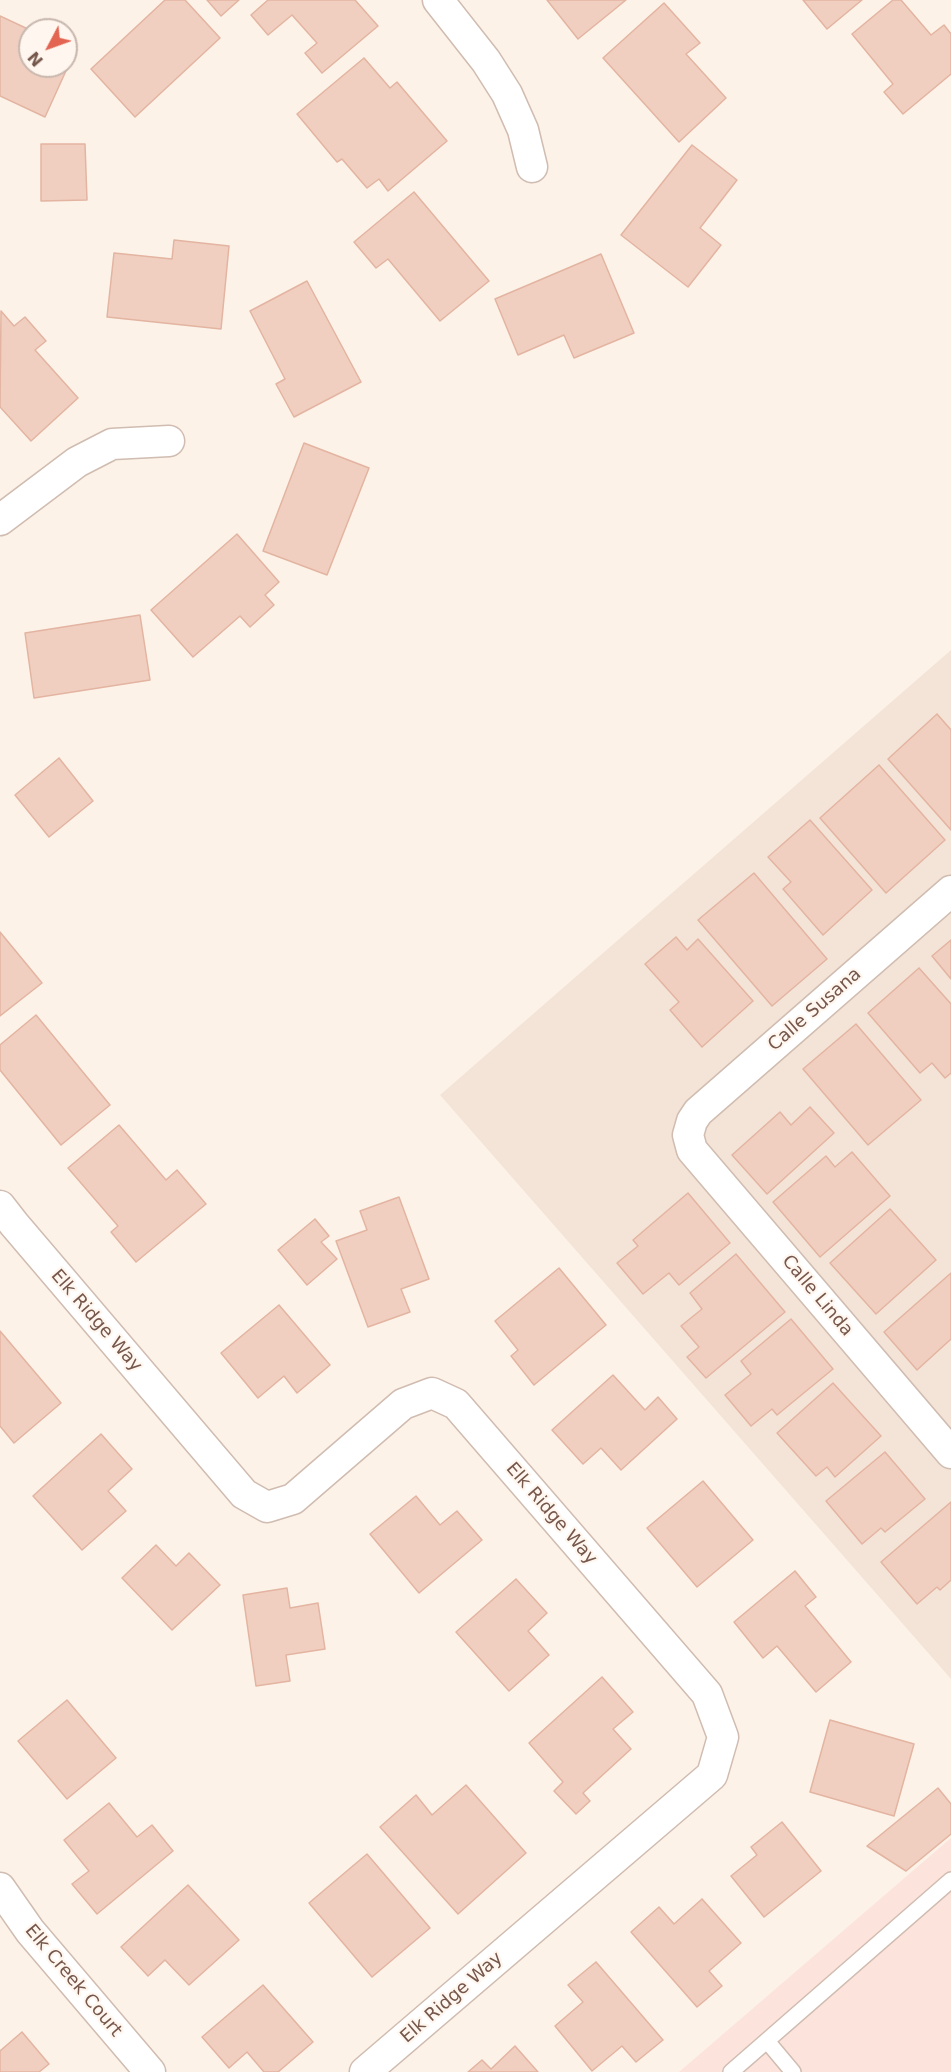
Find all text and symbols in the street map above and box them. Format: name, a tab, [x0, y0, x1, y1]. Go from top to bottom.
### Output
north arrow	[18, 18, 78, 78]
text: N	[24, 48, 47, 70]
street label: Calle Susana	[764, 964, 866, 1056]
street label: Calle Linda	[777, 1251, 857, 1341]
street label: Elk Ridge Way	[46, 1266, 146, 1376]
street label: Elk Ridge Way	[501, 1459, 601, 1569]
street label: Elk Creek Court	[20, 1920, 126, 2042]
street label: Elk Ridge Way	[397, 1948, 507, 2048]

